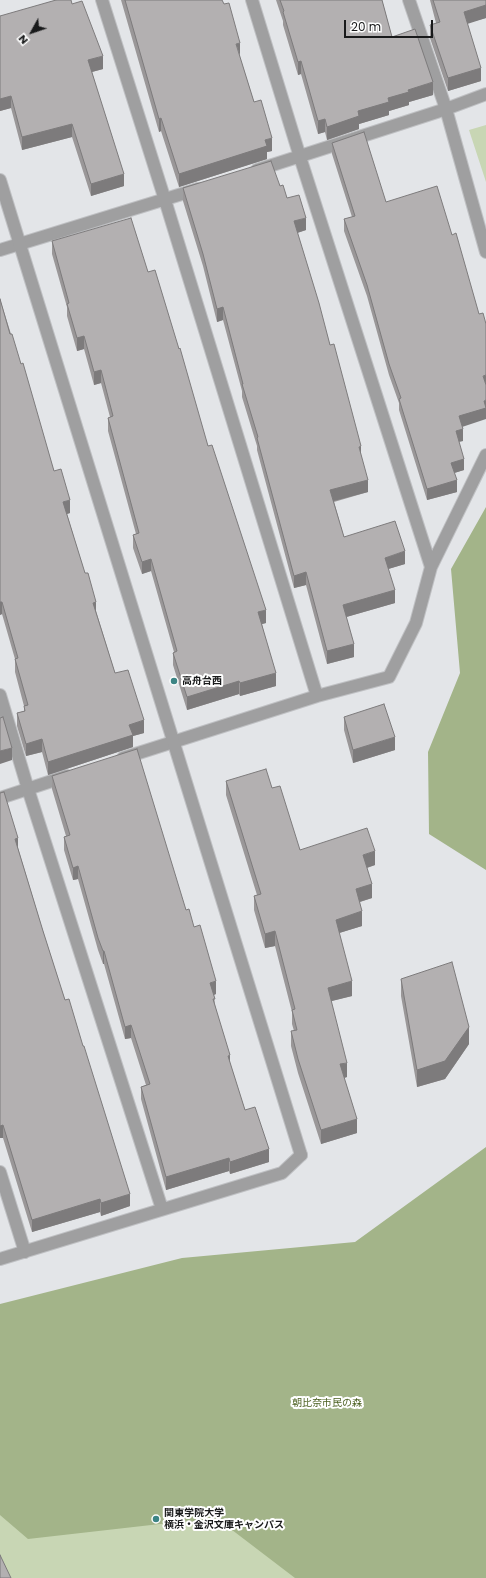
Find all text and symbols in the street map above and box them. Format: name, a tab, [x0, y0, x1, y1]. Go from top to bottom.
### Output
north arrow	[12, 12, 52, 52]
scale bar	[346, 12, 435, 38]
text: 20 m	[351, 18, 381, 35]
text: N	[14, 31, 32, 48]
place label: 高舟台西	[182, 675, 222, 687]
marker: 高舟台西	[169, 676, 179, 686]
park label: 朝比奈市民の森	[292, 1397, 362, 1409]
place label: 関東学院大学 横浜・金沢文庫キャンパス	[164, 1507, 284, 1530]
marker: 関東学院大学 横浜・金沢文庫キャンパス	[151, 1514, 161, 1524]

